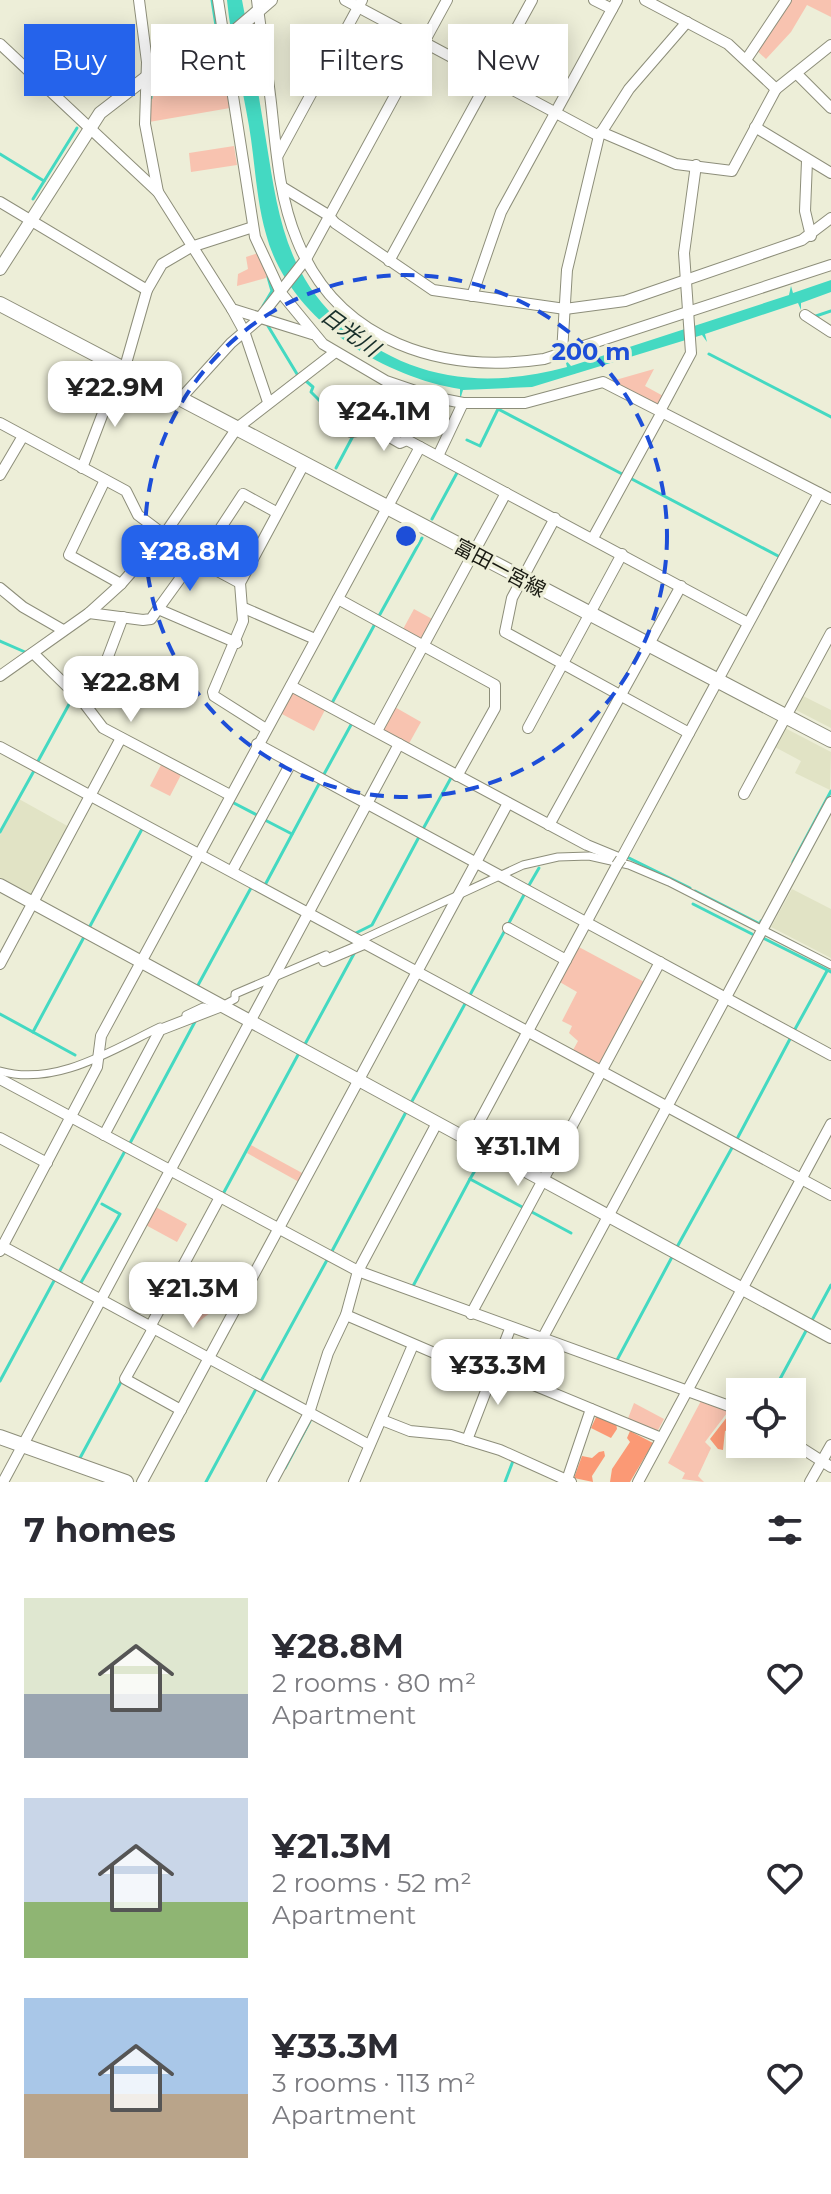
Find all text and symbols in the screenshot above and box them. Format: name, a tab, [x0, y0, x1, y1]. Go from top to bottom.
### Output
chip: Buy	[24, 24, 135, 96]
chip: Rent	[151, 24, 274, 96]
chip: Filters	[290, 24, 432, 96]
chip: New	[448, 24, 568, 96]
water label: 日光川	[315, 302, 386, 363]
text: 200 m	[552, 337, 630, 366]
pin: ¥22.9M	[50, 361, 180, 429]
text: ¥22.9M	[66, 371, 164, 403]
pin: ¥24.1M	[319, 385, 449, 453]
text: ¥24.1M	[337, 395, 431, 427]
centre of rings	[392, 522, 420, 550]
pin: ¥28.8M	[125, 525, 255, 593]
street label: 富田一宮線	[450, 534, 550, 602]
text: ¥28.8M	[140, 535, 240, 567]
pin: ¥22.8M	[66, 656, 196, 724]
text: ¥22.8M	[81, 666, 181, 698]
pin: ¥31.1M	[453, 1120, 583, 1188]
text: ¥31.1M	[475, 1130, 561, 1162]
pin: ¥21.3M	[128, 1262, 258, 1330]
text: ¥21.3M	[147, 1272, 239, 1304]
pin: ¥33.3M	[433, 1339, 563, 1407]
text: ¥33.3M	[449, 1349, 547, 1381]
map controls	[726, 1378, 806, 1458]
button: locate	[726, 1378, 806, 1458]
icon: filters	[763, 1508, 807, 1552]
text: 7 homes	[24, 1509, 176, 1551]
text: ¥28.8M	[272, 1625, 404, 1667]
icon: home	[88, 1630, 184, 1726]
icon: heart	[763, 1656, 807, 1700]
text: 2 rooms · 80 m²	[272, 1667, 476, 1699]
text: Apartment	[272, 1699, 416, 1731]
text: ¥21.3M	[272, 1825, 392, 1867]
icon: home	[88, 1830, 184, 1926]
icon: heart	[763, 1856, 807, 1900]
text: 2 rooms · 52 m²	[272, 1867, 472, 1899]
text: Apartment	[272, 1899, 416, 1931]
text: ¥33.3M	[272, 2025, 399, 2067]
icon: home	[88, 2030, 184, 2126]
icon: heart	[763, 2056, 807, 2100]
text: 3 rooms · 113 m²	[272, 2067, 476, 2099]
text: Apartment	[272, 2099, 416, 2131]

